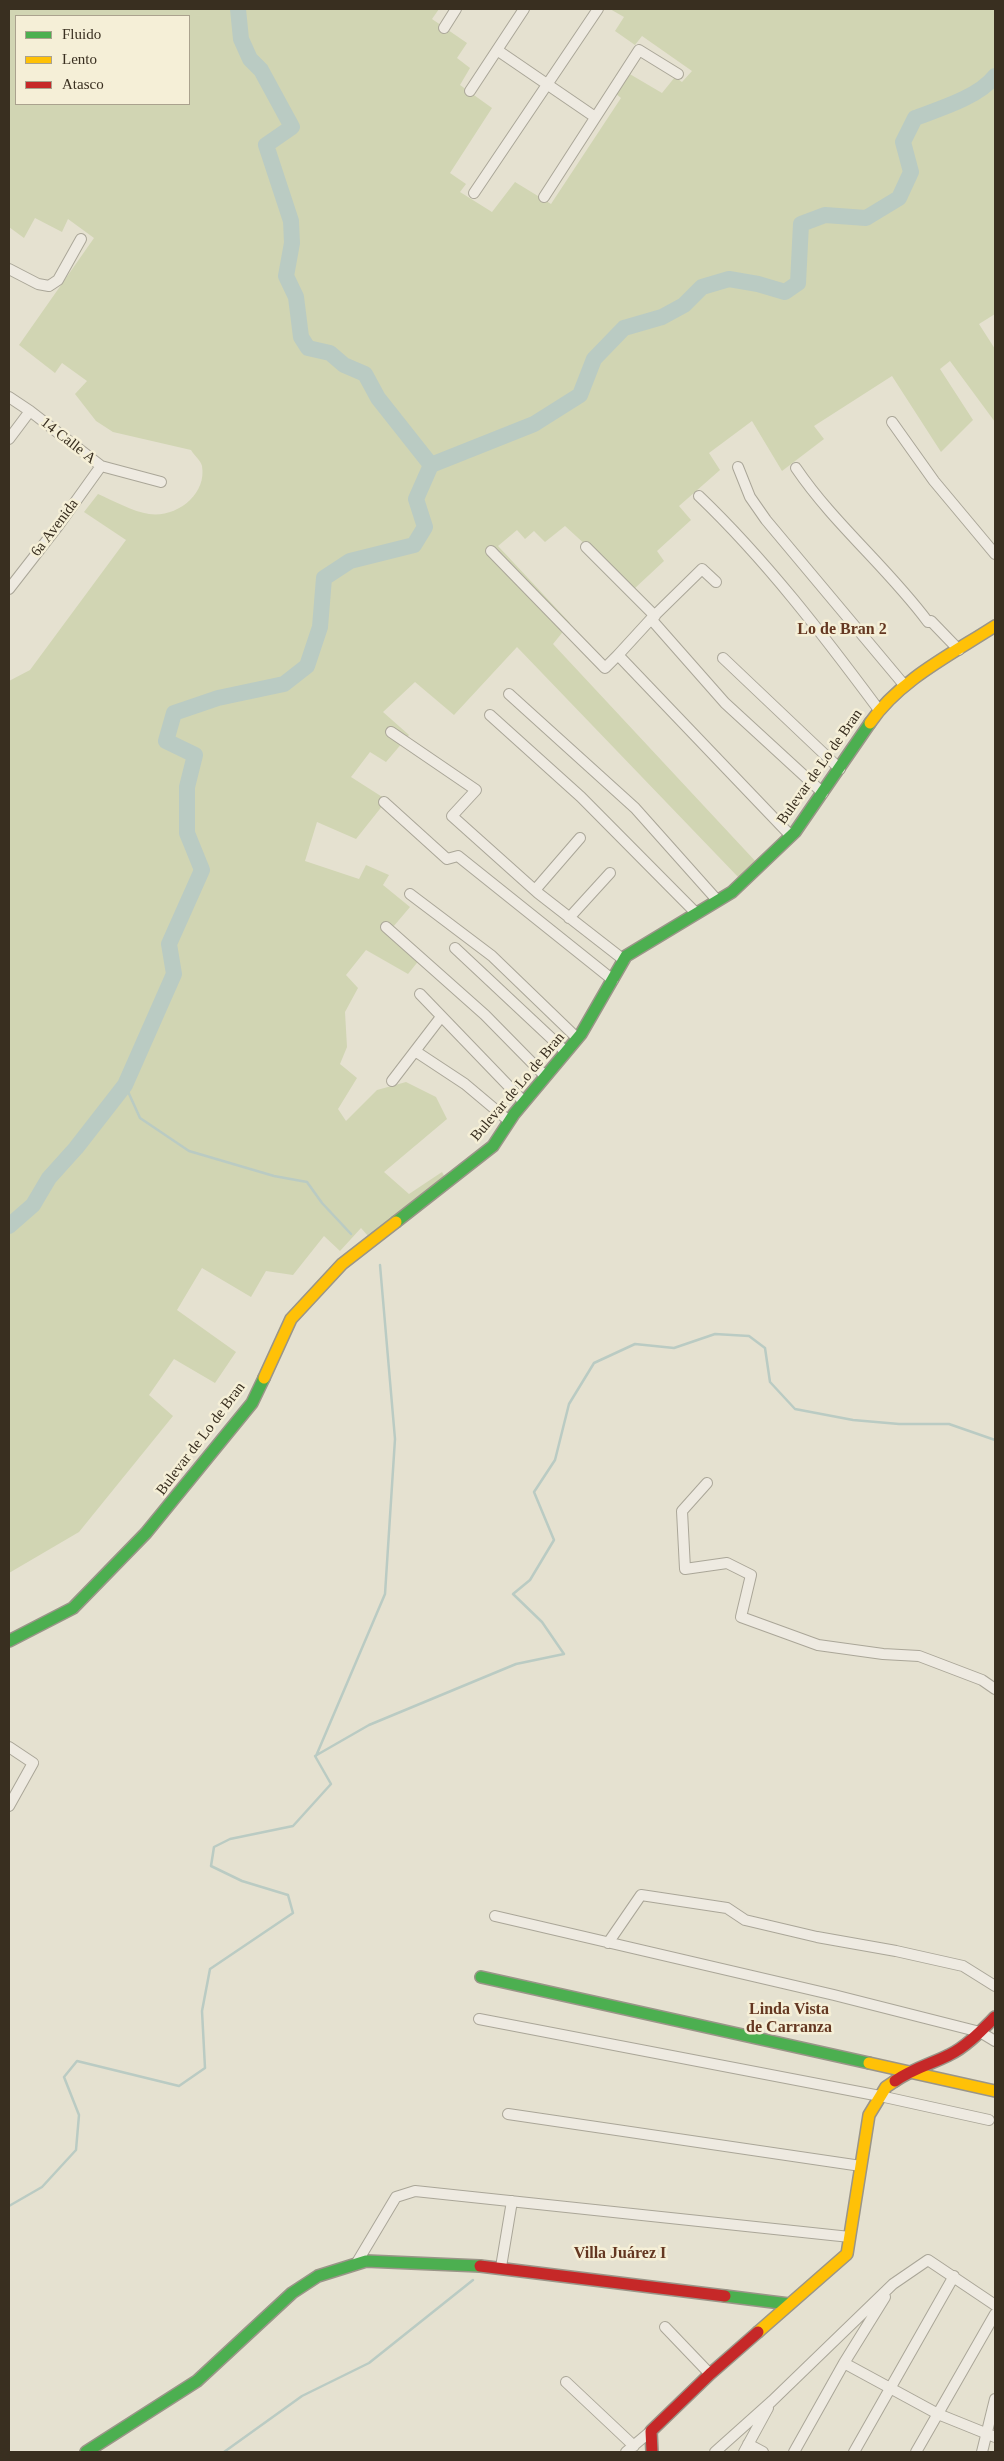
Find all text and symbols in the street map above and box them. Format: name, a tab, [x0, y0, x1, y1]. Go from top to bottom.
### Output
legend	[15, 15, 190, 105]
text: Fluido	[62, 26, 101, 42]
text: Lento	[62, 51, 97, 67]
text: Atasco	[62, 76, 104, 92]
street label: 14 Calle A	[37, 414, 99, 468]
street label: 6a Avenida	[27, 496, 83, 560]
district label: Lo de Bran 2	[797, 620, 887, 640]
street label: Bulevar de Lo de Bran	[773, 706, 867, 828]
street label: Bulevar de Lo de Bran	[467, 1029, 569, 1145]
street label: Bulevar de Lo de Bran	[153, 1379, 249, 1499]
district label: Linda Vista de Carranza	[746, 2000, 832, 2038]
district label: Villa Juárez I	[574, 2244, 666, 2264]

